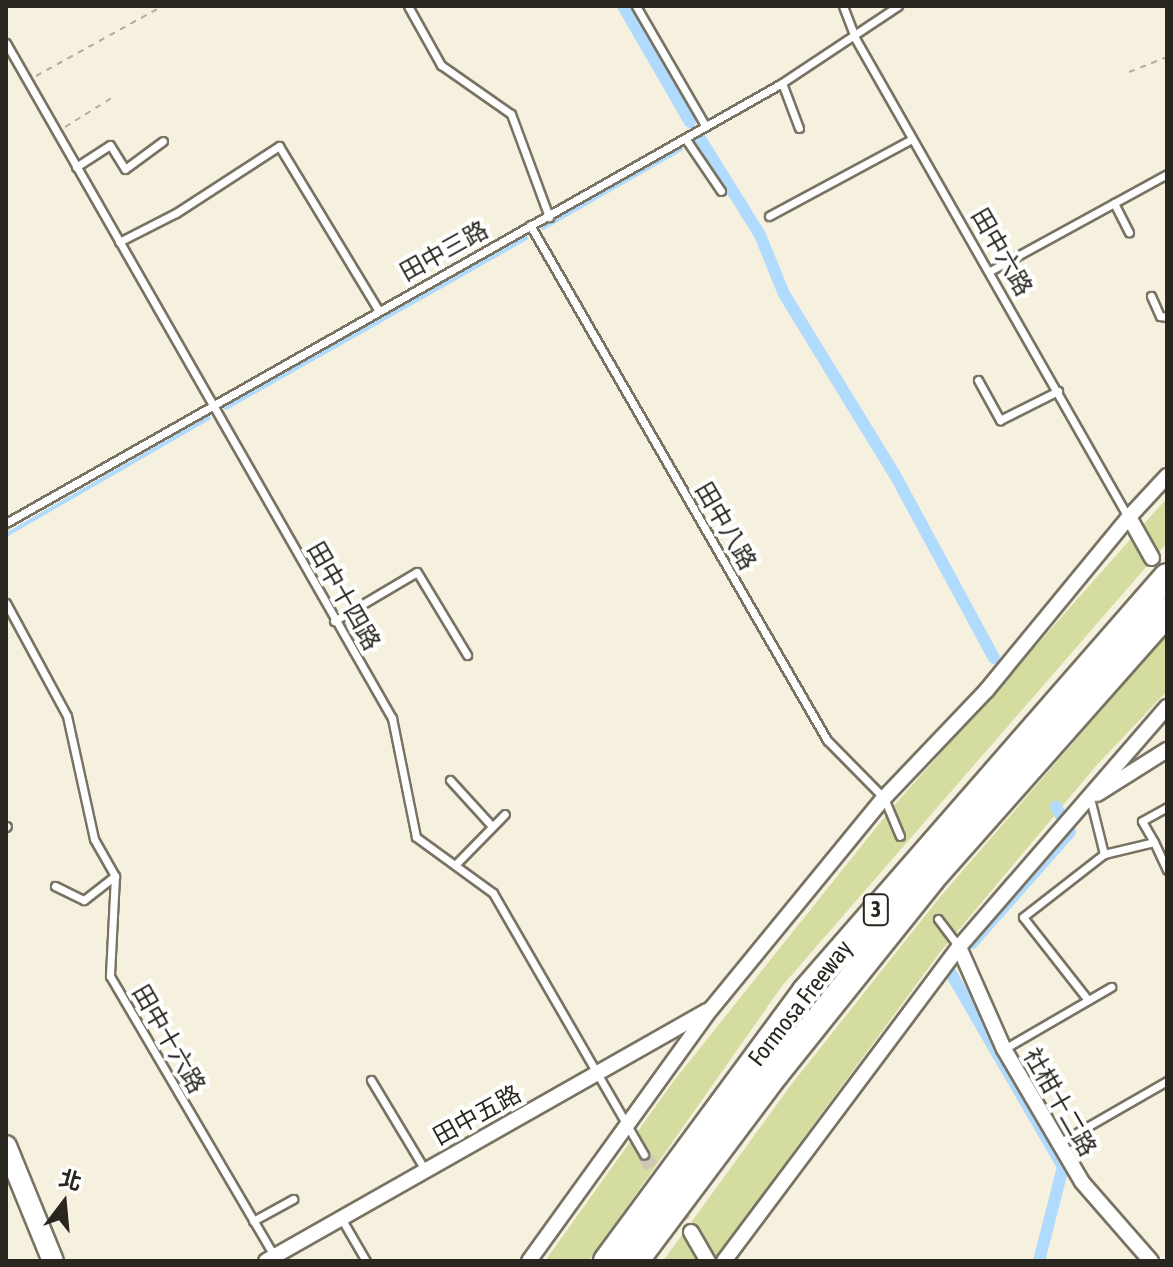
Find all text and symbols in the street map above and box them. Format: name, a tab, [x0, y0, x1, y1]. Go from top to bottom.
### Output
street label: 田中六路	[966, 203, 1038, 301]
street label: 田中三路	[395, 215, 493, 287]
street label: 田中八路	[690, 477, 762, 575]
street label: 田中十四路	[302, 537, 386, 655]
road number: 3	[862, 892, 890, 928]
street label: Formosa Freeway	[742, 934, 858, 1072]
street label: 田中十六路	[127, 980, 211, 1098]
street label: 社柑十二路	[1018, 1043, 1102, 1161]
street label: 田中五路	[428, 1079, 526, 1151]
north arrow	[24, 1163, 104, 1243]
text: 北	[56, 1164, 85, 1195]

